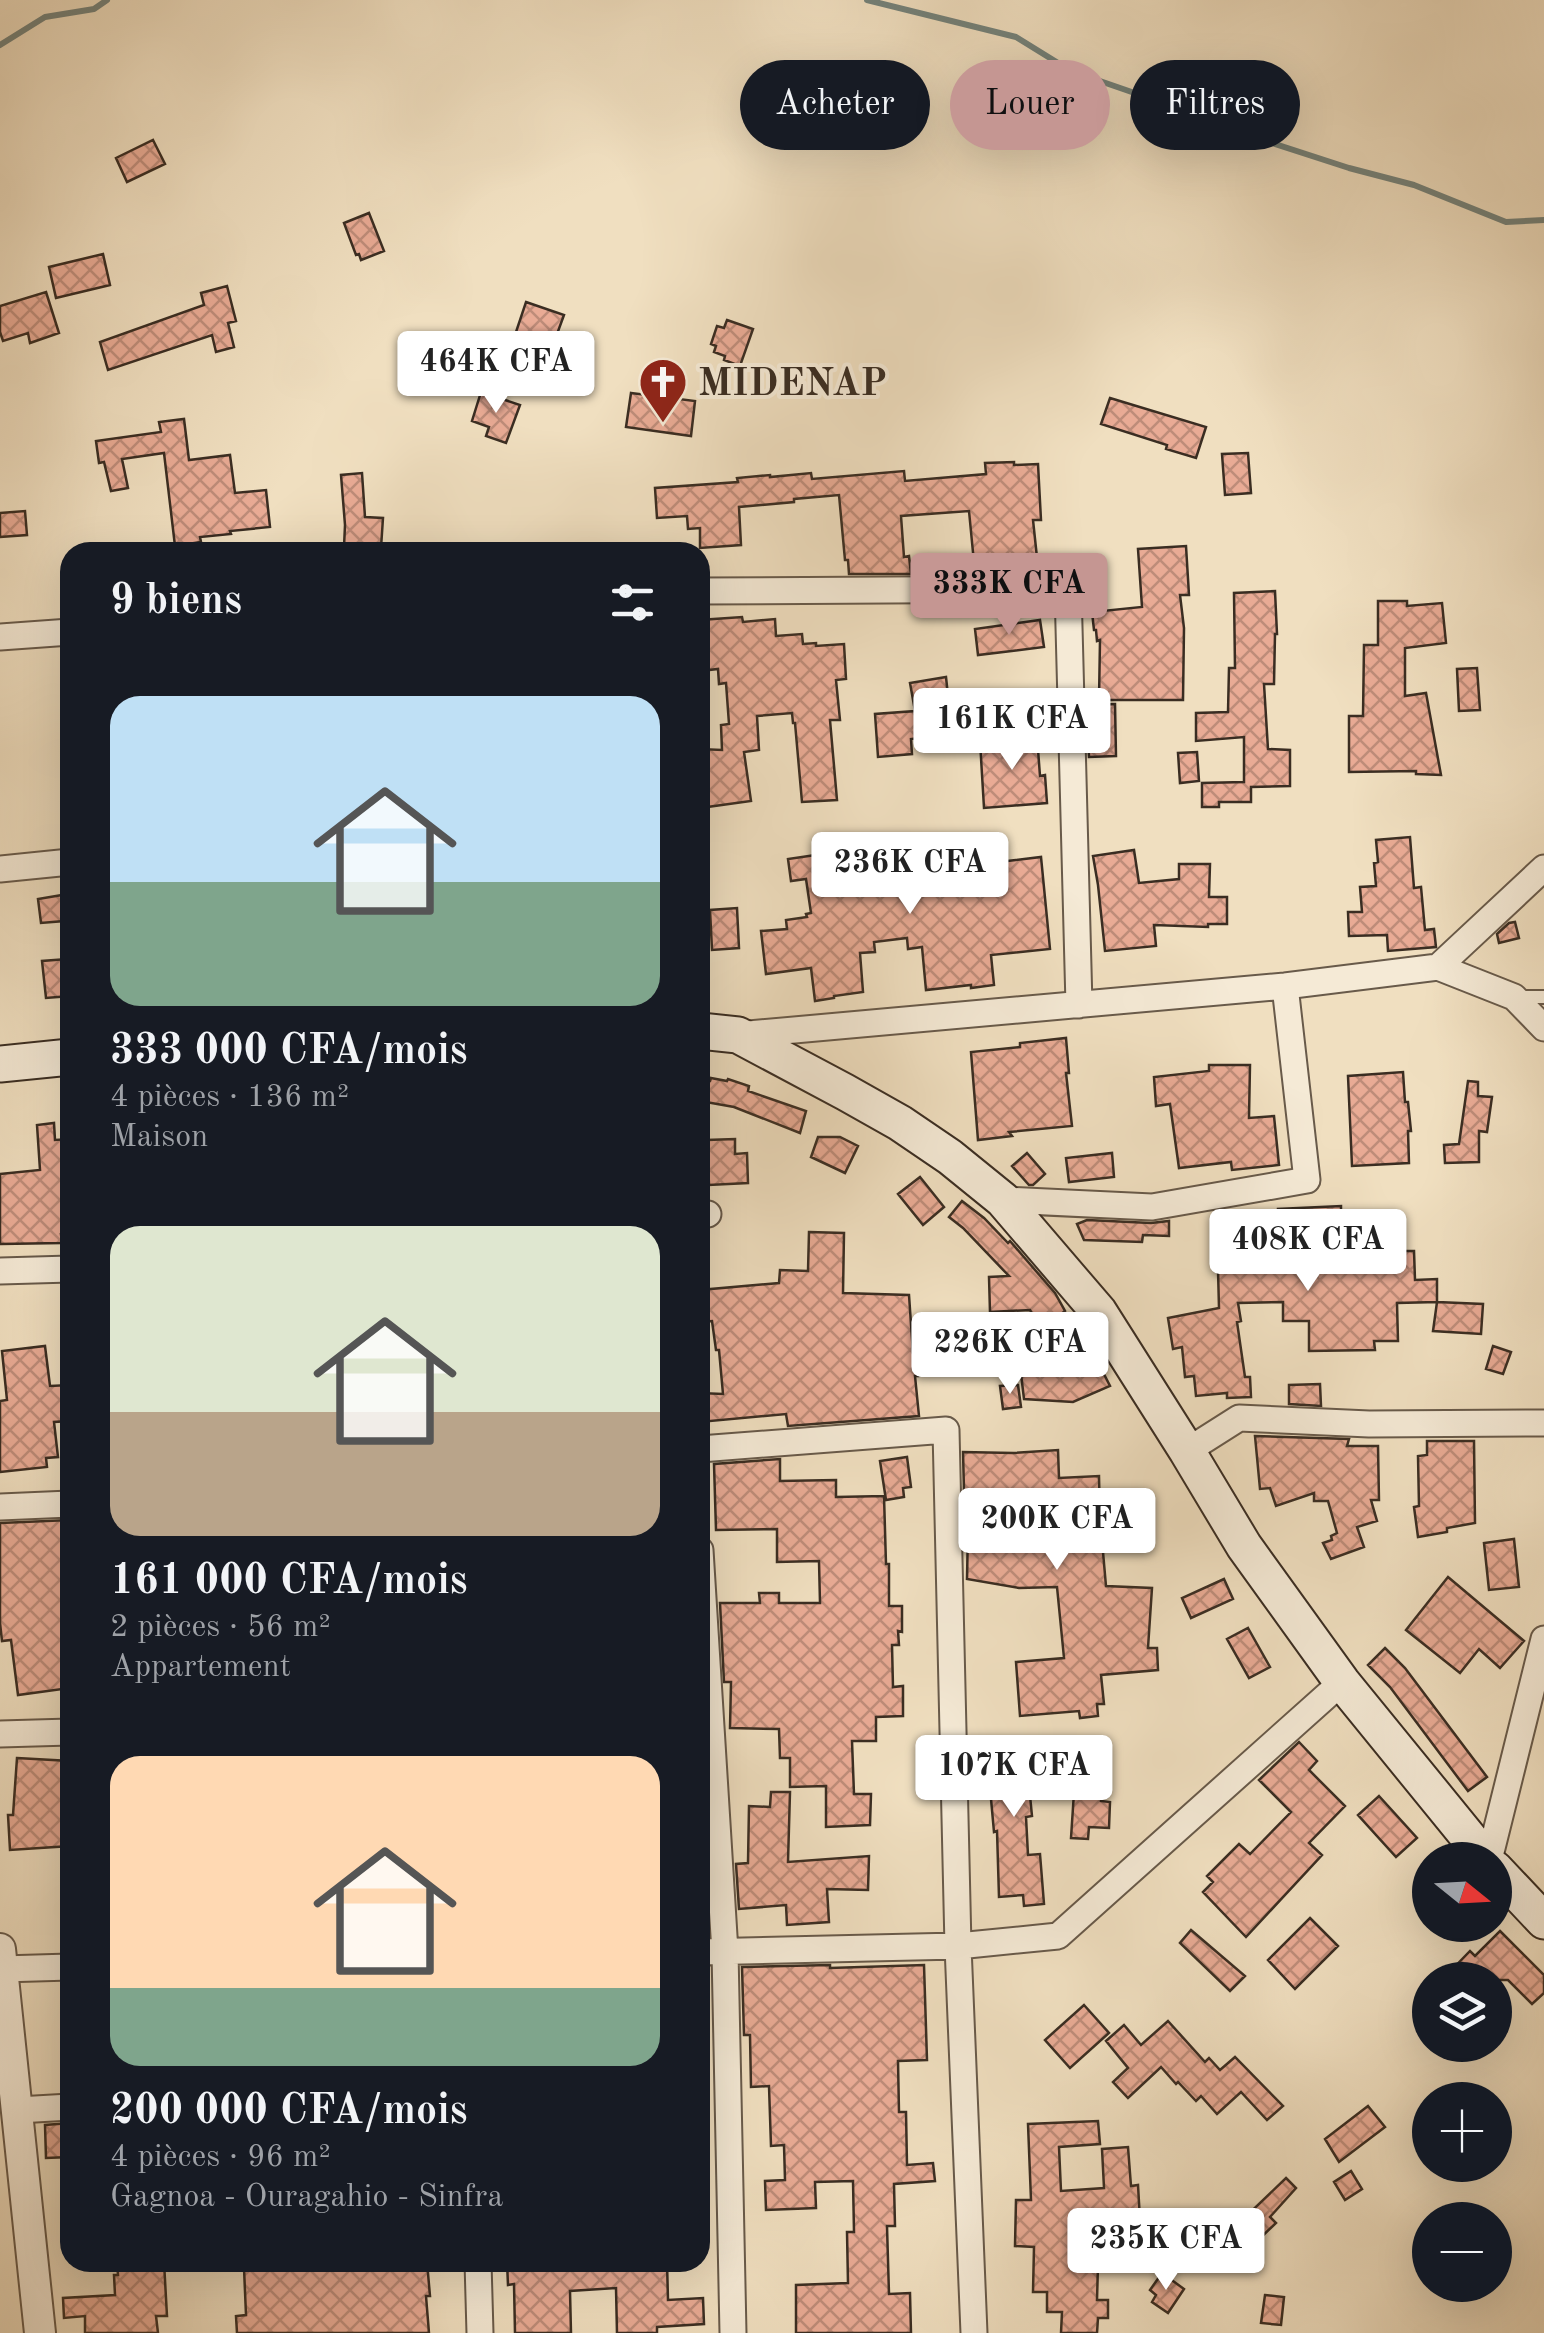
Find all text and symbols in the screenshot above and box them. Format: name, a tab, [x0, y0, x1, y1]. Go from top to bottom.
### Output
chip: Acheter	[740, 60, 930, 150]
chip: Louer	[950, 60, 1110, 150]
chip: Filtres	[1130, 60, 1300, 150]
pin: 464K CFA	[393, 331, 599, 416]
text: 464K CFA	[419, 347, 573, 379]
church icon: MIDENAP	[637, 356, 689, 424]
place label: MIDENAP	[698, 366, 887, 404]
pin: 333K CFA	[906, 553, 1112, 638]
text: 333K CFA	[932, 569, 1086, 601]
icon: filters	[605, 575, 660, 630]
text: 9 biens	[110, 581, 242, 623]
pin: 161K CFA	[909, 688, 1115, 773]
text: 161K CFA	[935, 704, 1089, 736]
icon: home	[295, 761, 475, 941]
pin: 236K CFA	[807, 832, 1013, 917]
text: 236K CFA	[833, 848, 987, 880]
text: 333 000 CFA/mois	[110, 1031, 468, 1073]
text: 4 pièces · 136 m²	[110, 1082, 349, 1114]
text: Maison	[110, 1122, 208, 1154]
pin: 408K CFA	[1205, 1209, 1411, 1294]
text: 408K CFA	[1231, 1225, 1385, 1257]
icon: home	[295, 1291, 475, 1471]
pin: 226K CFA	[907, 1312, 1113, 1397]
text: 226K CFA	[933, 1328, 1087, 1360]
pin: 200K CFA	[954, 1488, 1160, 1573]
text: 200K CFA	[980, 1504, 1134, 1536]
text: 161 000 CFA/mois	[110, 1561, 468, 1603]
text: 2 pièces · 56 m²	[110, 1612, 331, 1644]
text: Appartement	[110, 1652, 291, 1684]
pin: 107K CFA	[911, 1735, 1117, 1820]
text: 107K CFA	[937, 1751, 1091, 1783]
icon: home	[295, 1821, 475, 2001]
north arrow	[1412, 1842, 1512, 1942]
map controls	[1412, 1842, 1512, 2302]
button: layers	[1412, 1962, 1512, 2062]
button: +	[1412, 2082, 1512, 2182]
text: 200 000 CFA/mois	[110, 2091, 468, 2133]
text: 4 pièces · 96 m²	[110, 2142, 331, 2174]
text: Gagnoa - Ouragahio - Sinfra	[110, 2182, 503, 2214]
button: −	[1412, 2202, 1512, 2302]
pin: 235K CFA	[1063, 2208, 1269, 2293]
text: 235K CFA	[1089, 2224, 1243, 2256]

